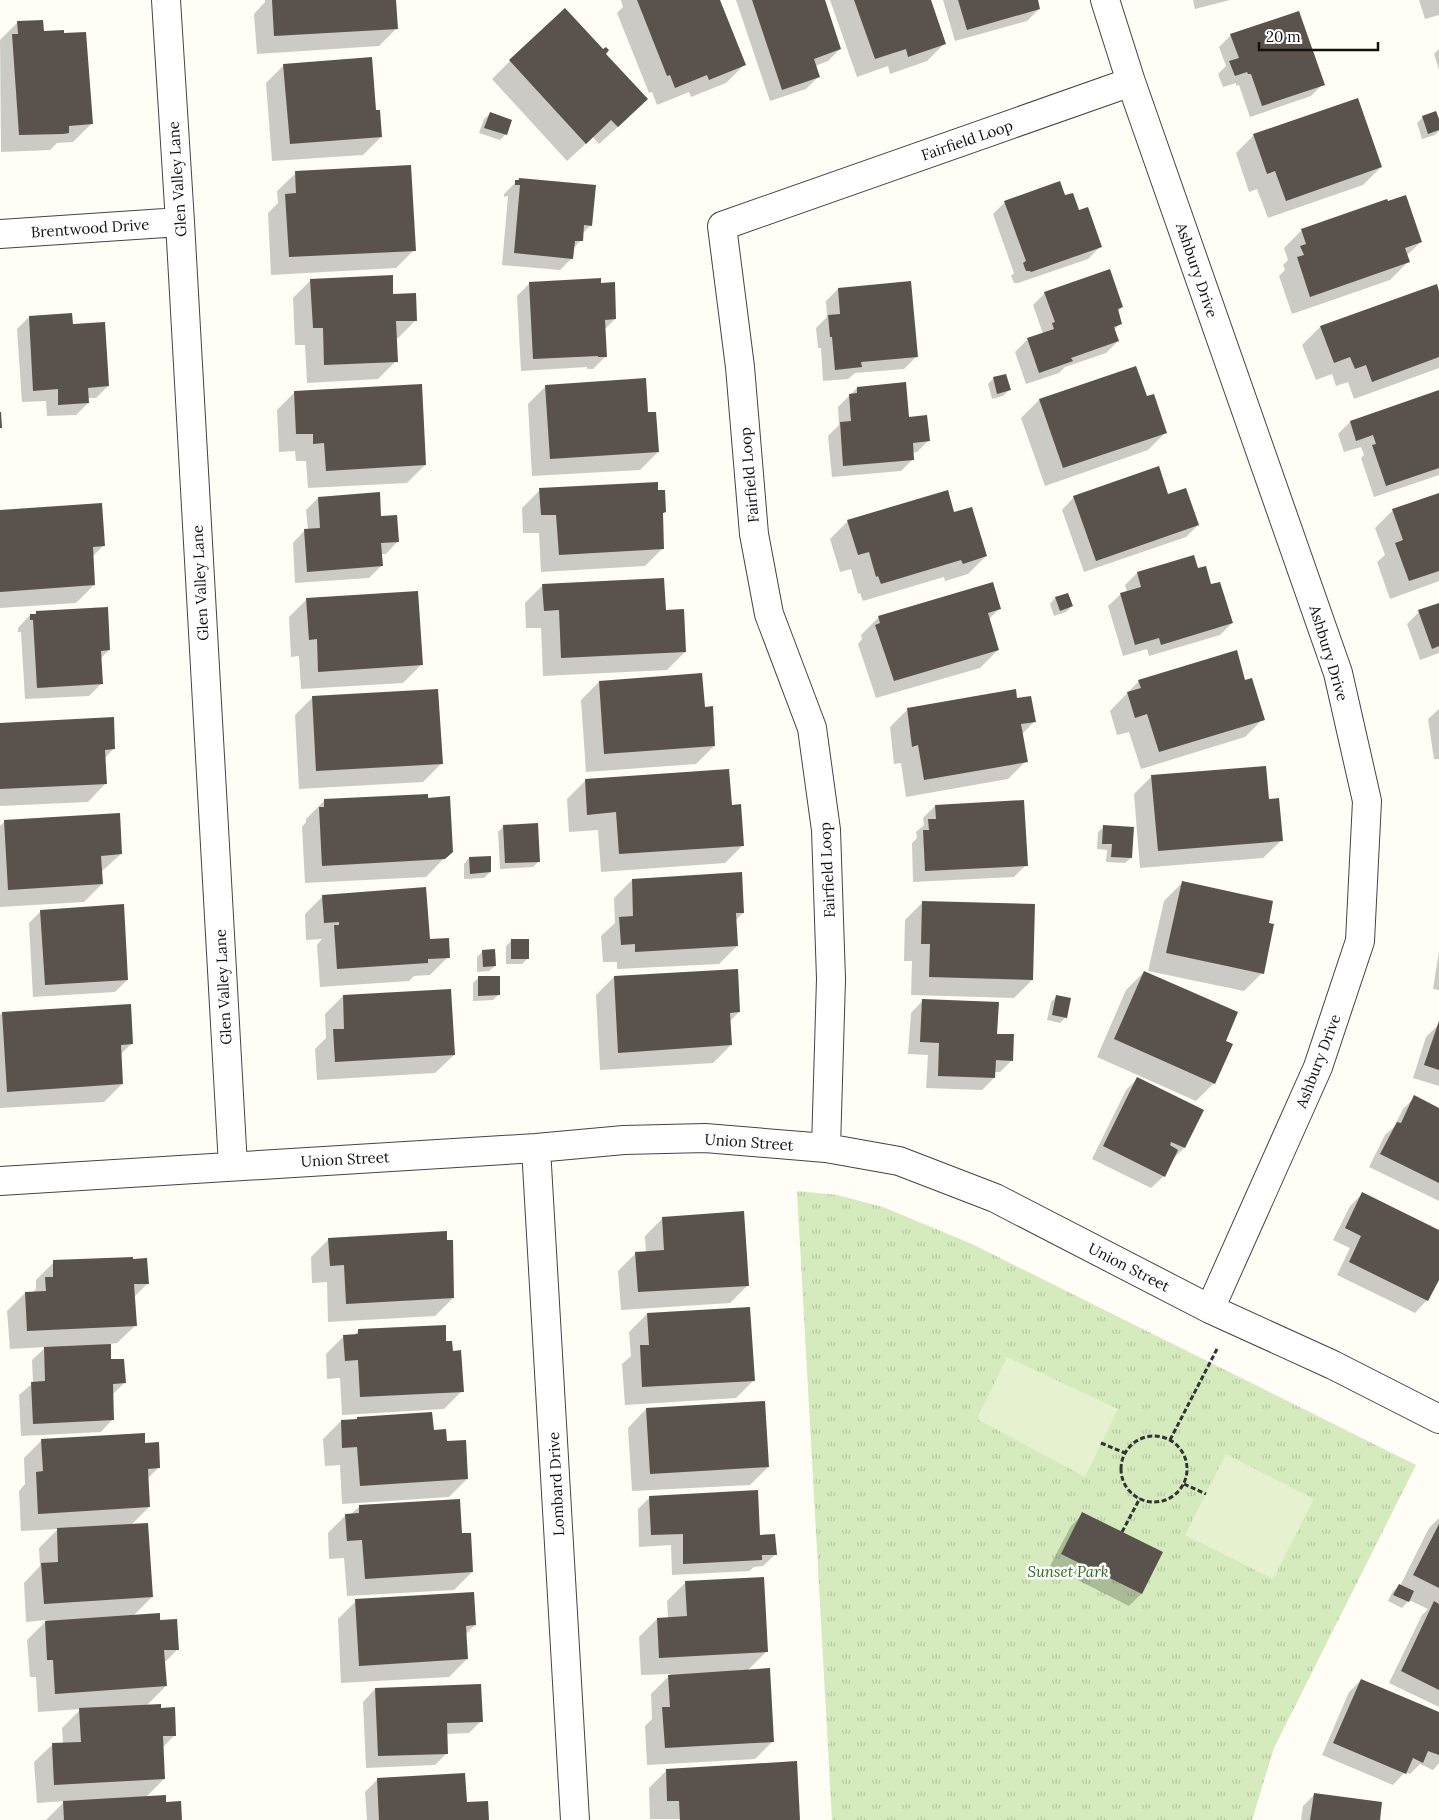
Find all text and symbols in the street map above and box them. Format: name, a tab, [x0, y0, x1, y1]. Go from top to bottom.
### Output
scale bar	[1259, 20, 1378, 52]
text: 20 m	[1266, 27, 1301, 46]
street label: Fairfield Loop	[919, 115, 1015, 165]
street label: Glen Valley Lane	[163, 121, 191, 237]
street label: Brentwood Drive	[30, 214, 150, 242]
street label: Ashbury Drive	[1172, 219, 1222, 320]
street label: Fairfield Loop	[735, 426, 763, 524]
street label: Glen Valley Lane	[187, 525, 213, 641]
street label: Ashbury Drive	[1305, 602, 1353, 703]
street label: Fairfield Loop	[815, 822, 839, 918]
street label: Glen Valley Lane	[210, 929, 236, 1045]
street label: Ashbury Drive	[1291, 1011, 1345, 1112]
street label: Union Street	[704, 1129, 794, 1155]
street label: Union Street	[300, 1147, 390, 1171]
street label: Union Street	[1085, 1238, 1173, 1296]
street label: Lombard Drive	[544, 1431, 568, 1537]
park label: Sunset Park	[1027, 1562, 1109, 1581]

